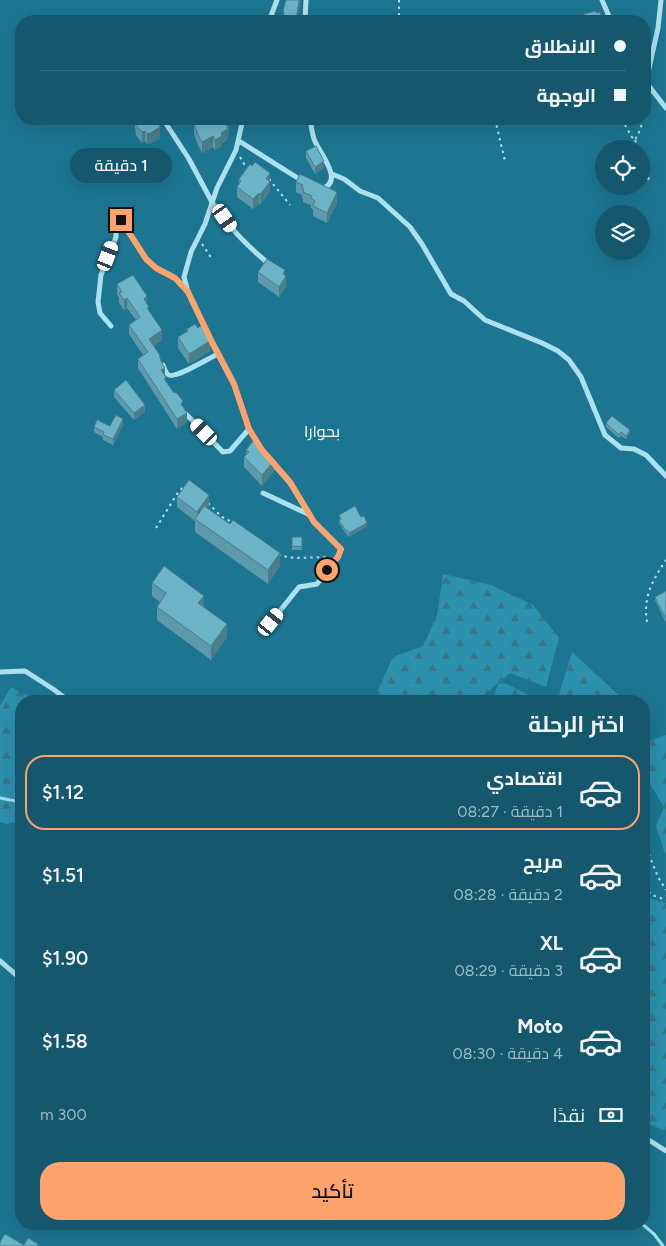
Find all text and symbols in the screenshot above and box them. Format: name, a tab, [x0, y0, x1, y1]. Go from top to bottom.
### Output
text: الانطلاق	[525, 35, 596, 58]
text: الوجهة	[536, 84, 596, 107]
map controls	[595, 140, 650, 260]
button: locate	[595, 140, 650, 195]
callout: 1 دقيقة	[70, 148, 172, 182]
text: 1 دقيقة	[94, 156, 148, 175]
car	[210, 201, 239, 235]
button: layers	[595, 205, 650, 260]
route end	[110, 209, 132, 231]
car	[95, 239, 120, 273]
car	[188, 416, 219, 448]
district label: بحوارا	[304, 422, 340, 441]
route start	[316, 559, 338, 581]
car	[255, 606, 286, 638]
text: اختر الرحلة	[528, 711, 625, 738]
text: اقتصادي	[487, 767, 563, 790]
icon: car	[578, 770, 623, 815]
text: $1.12	[42, 781, 84, 804]
text: 1 دقيقة · 08:27	[457, 802, 563, 821]
text: مريح	[523, 850, 563, 873]
icon: car	[578, 853, 623, 898]
text: $1.51	[42, 864, 84, 887]
text: 2 دقيقة · 08:28	[454, 885, 563, 904]
text: XL	[540, 932, 563, 955]
icon: car	[578, 936, 623, 981]
text: $1.90	[42, 947, 88, 970]
text: 3 دقيقة · 08:29	[455, 961, 563, 980]
text: Moto	[517, 1015, 563, 1038]
icon: car	[578, 1019, 623, 1064]
text: $1.58	[42, 1030, 88, 1053]
text: 4 دقيقة · 08:30	[452, 1044, 563, 1063]
icon: cash	[597, 1101, 625, 1129]
text: نقدًا	[553, 1104, 585, 1127]
text: 300 m	[40, 1105, 87, 1124]
button: تأكيد	[40, 1162, 625, 1220]

